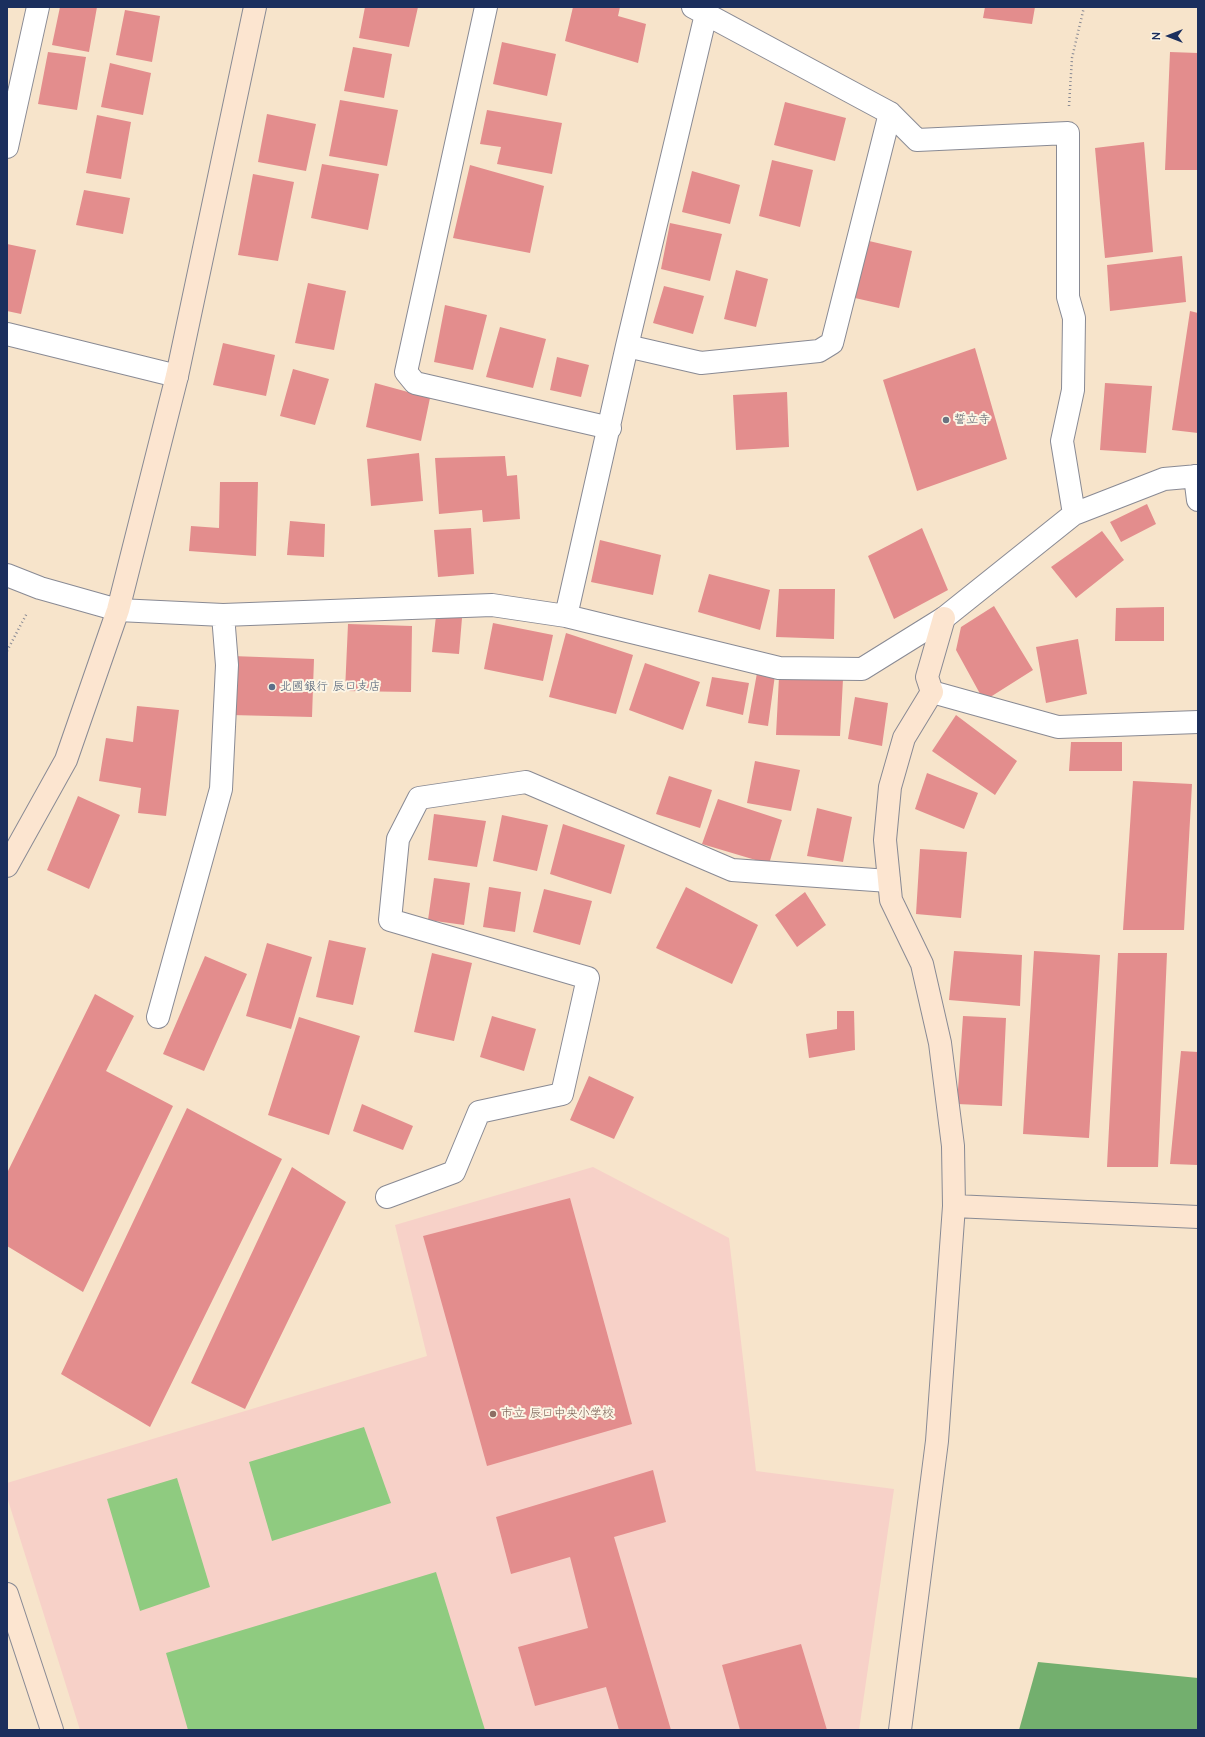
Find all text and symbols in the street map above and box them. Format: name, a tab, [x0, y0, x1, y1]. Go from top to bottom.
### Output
north arrow	[1149, 16, 1189, 56]
text: N	[1149, 33, 1164, 39]
place label: 誓立寺	[954, 413, 990, 427]
marker: 誓立寺	[941, 415, 951, 425]
place label: 北國銀行 辰口支店	[280, 680, 381, 694]
marker: 北國銀行 辰口支店	[267, 682, 277, 692]
place label: 市立 辰口中央小学校	[501, 1407, 614, 1421]
marker: 市立 辰口中央小学校	[488, 1409, 498, 1419]

